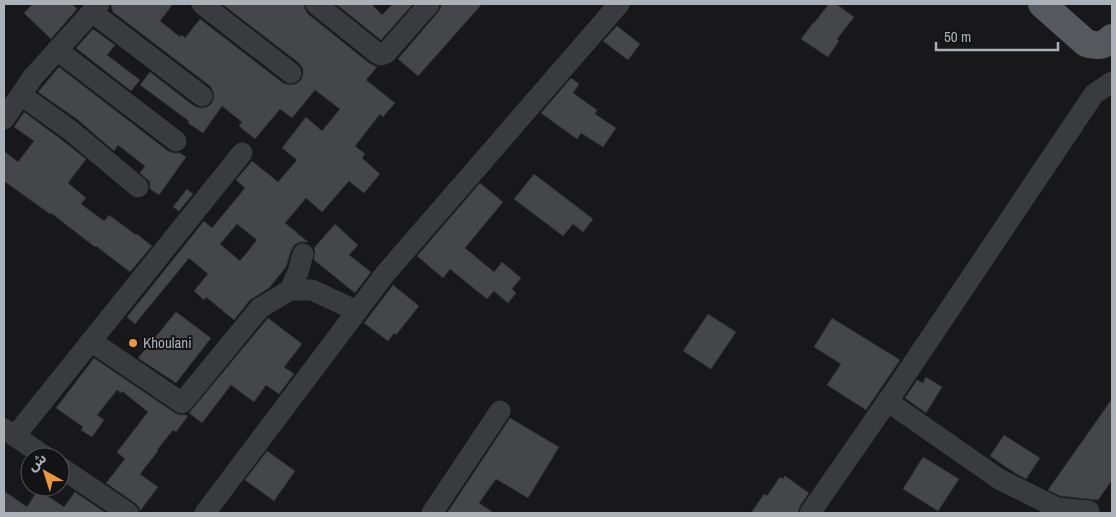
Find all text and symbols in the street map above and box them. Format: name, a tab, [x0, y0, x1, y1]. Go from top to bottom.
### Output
scale bar	[936, 20, 1058, 52]
text: 50 m	[944, 26, 971, 47]
place label: Khoulani	[143, 332, 192, 353]
marker: Khoulani	[127, 337, 139, 349]
north arrow	[20, 447, 70, 497]
text: ش	[24, 449, 50, 475]

